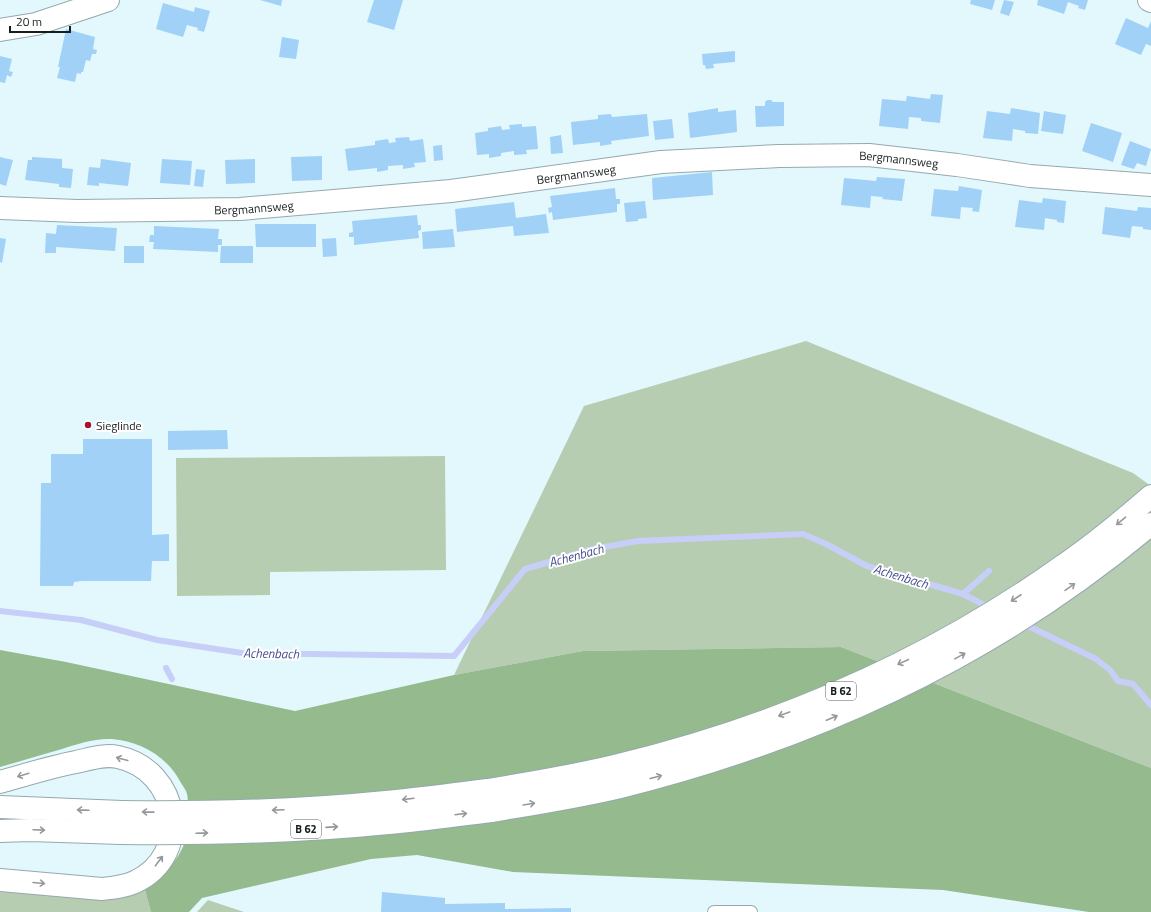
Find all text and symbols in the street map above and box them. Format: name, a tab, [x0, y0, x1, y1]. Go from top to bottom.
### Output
scale bar	[10, 8, 70, 34]
text: 20 m	[16, 12, 42, 31]
street label: Bergmannsweg	[859, 145, 939, 172]
street label: Bergmannsweg	[535, 159, 617, 189]
street label: Bergmannsweg	[214, 195, 294, 219]
place label: Sieglinde	[96, 416, 142, 435]
marker: Sieglinde	[83, 420, 93, 430]
one-way arrow	[1116, 517, 1127, 526]
water label: Achenbach	[546, 538, 606, 572]
water label: Achenbach	[871, 558, 931, 594]
one-way arrow	[1064, 583, 1075, 591]
one-way arrow	[1011, 594, 1022, 602]
water label: Achenbach	[243, 643, 300, 663]
one-way arrow	[954, 652, 966, 660]
one-way arrow	[898, 659, 910, 666]
road number: B 62	[826, 682, 856, 700]
one-way arrow	[778, 711, 791, 718]
one-way arrow	[826, 713, 838, 721]
one-way arrow	[116, 754, 129, 762]
one-way arrow	[17, 772, 30, 779]
one-way arrow	[649, 773, 662, 780]
one-way arrow	[402, 795, 415, 803]
one-way arrow	[522, 800, 535, 808]
one-way arrow	[77, 806, 90, 814]
one-way arrow	[272, 806, 285, 814]
one-way arrow	[142, 808, 155, 816]
one-way arrow	[454, 810, 467, 818]
road number: B 62	[291, 820, 321, 838]
one-way arrow	[325, 824, 338, 831]
one-way arrow	[32, 826, 45, 834]
one-way arrow	[195, 829, 208, 837]
one-way arrow	[155, 856, 163, 867]
one-way arrow	[32, 879, 45, 887]

